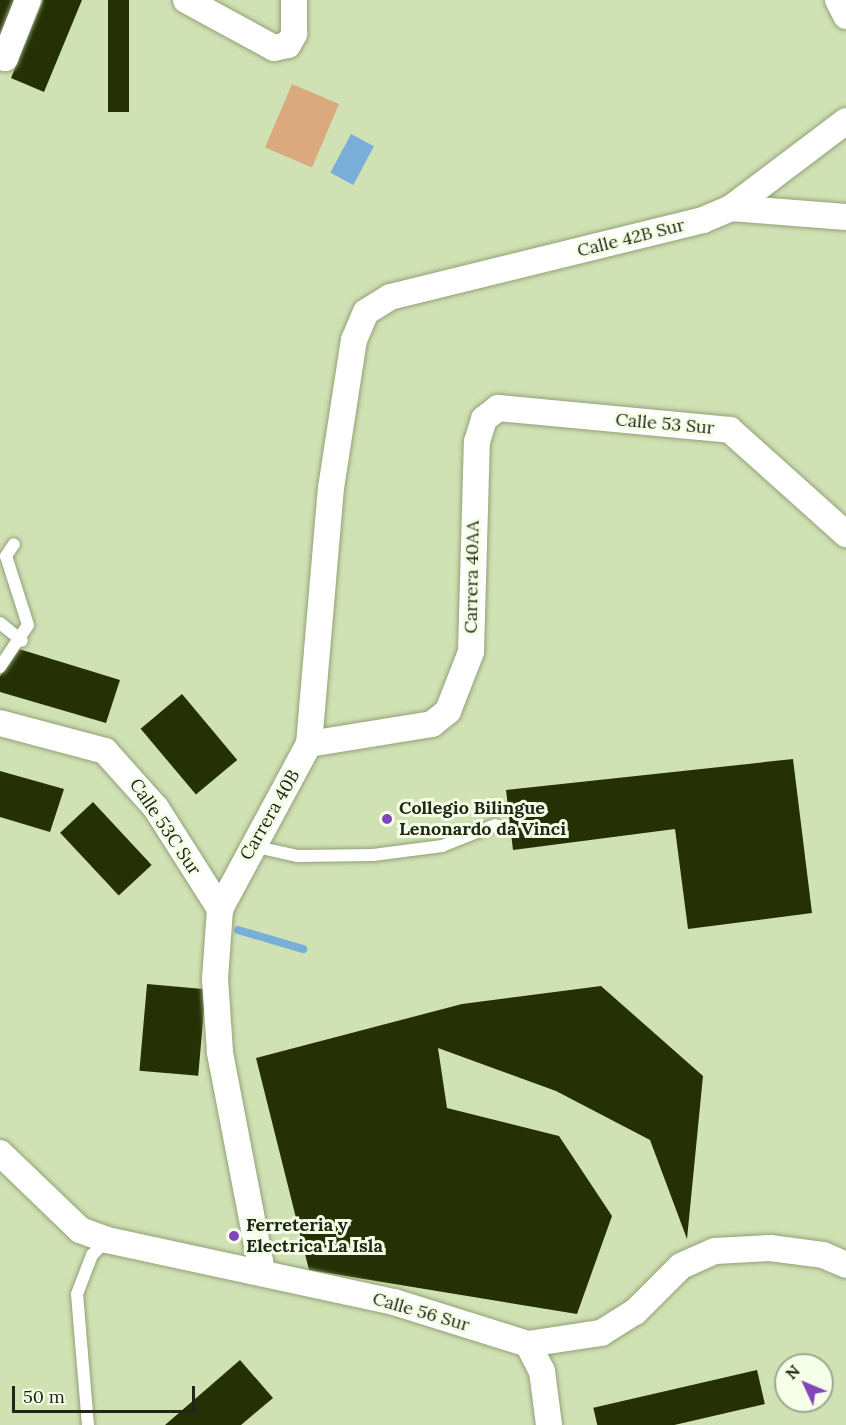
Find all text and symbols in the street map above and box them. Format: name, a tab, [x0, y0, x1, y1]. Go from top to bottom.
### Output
street label: Calle 42B Sur	[575, 214, 687, 262]
street label: Calle 53 Sur	[615, 409, 715, 439]
street label: Carrera 40AA	[460, 520, 484, 634]
street label: Carrera 40B	[235, 766, 305, 864]
street label: Calle 53C Sur	[125, 775, 205, 879]
place label: Collegio Bilingue Lenonardo da Vinci	[399, 798, 566, 840]
marker: Collegio Bilingue Lenonardo da Vinci	[380, 812, 394, 826]
place label: Ferreteria y Electrica La Isla	[246, 1215, 383, 1258]
marker: Ferreteria y Electrica La Isla	[227, 1229, 241, 1243]
street label: Calle 56 Sur	[370, 1288, 472, 1336]
north arrow	[774, 1353, 834, 1413]
text: N	[781, 1360, 804, 1383]
scale bar	[15, 1374, 198, 1412]
text: 50 m	[23, 1385, 65, 1408]

